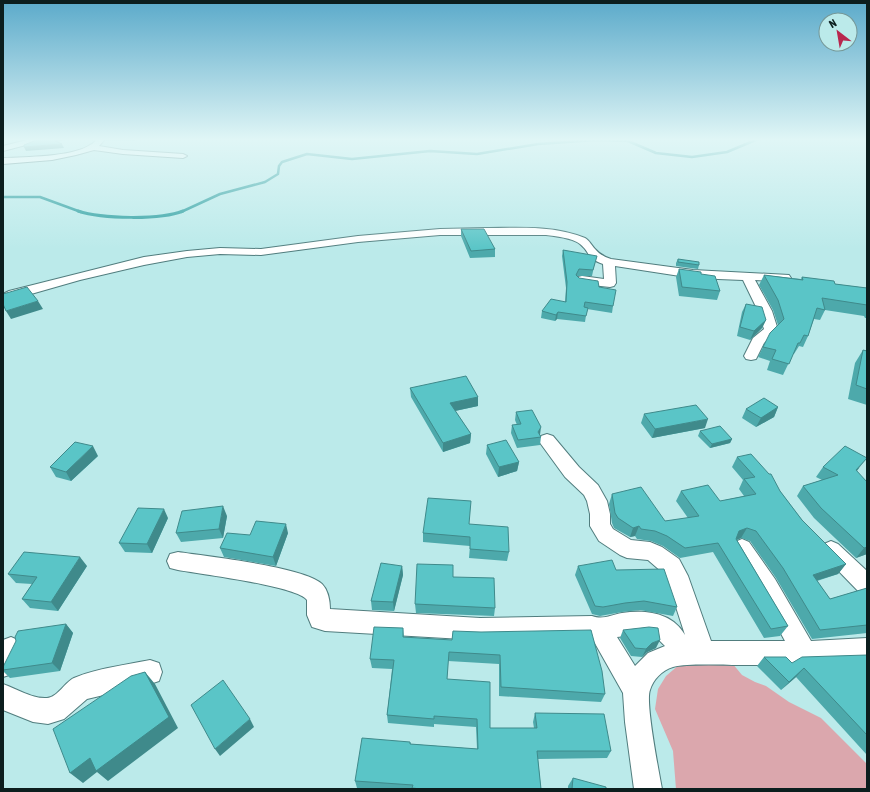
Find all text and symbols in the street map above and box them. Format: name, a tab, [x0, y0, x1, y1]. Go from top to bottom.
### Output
north arrow	[818, 12, 858, 52]
text: N	[827, 17, 839, 30]

